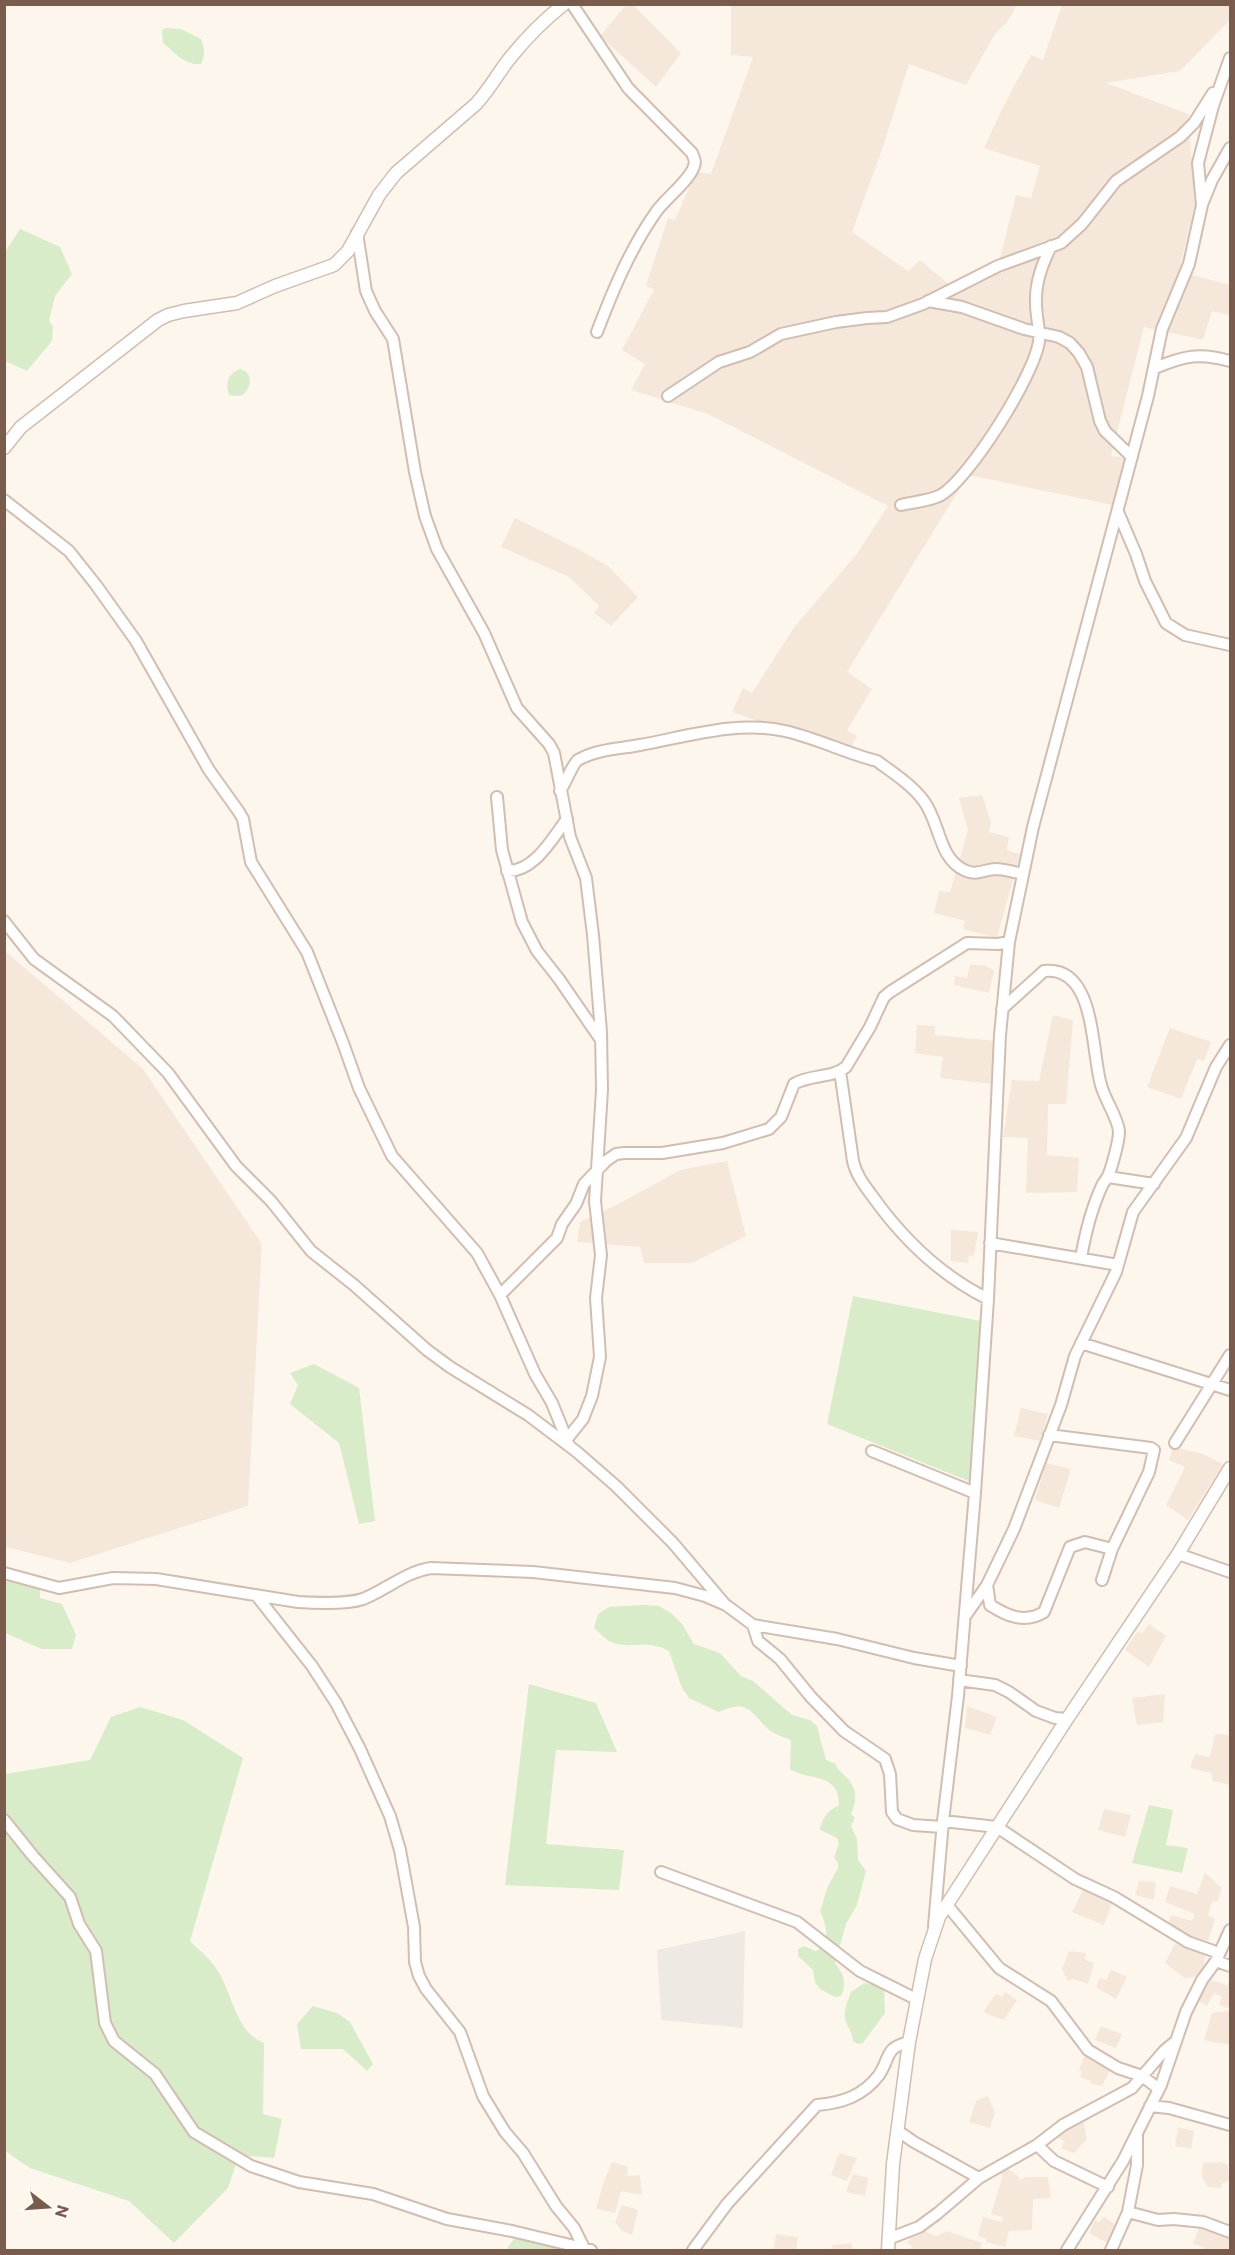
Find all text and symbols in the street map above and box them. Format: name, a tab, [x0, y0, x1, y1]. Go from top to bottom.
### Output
north arrow	[18, 2177, 78, 2237]
text: N	[52, 2203, 74, 2220]

